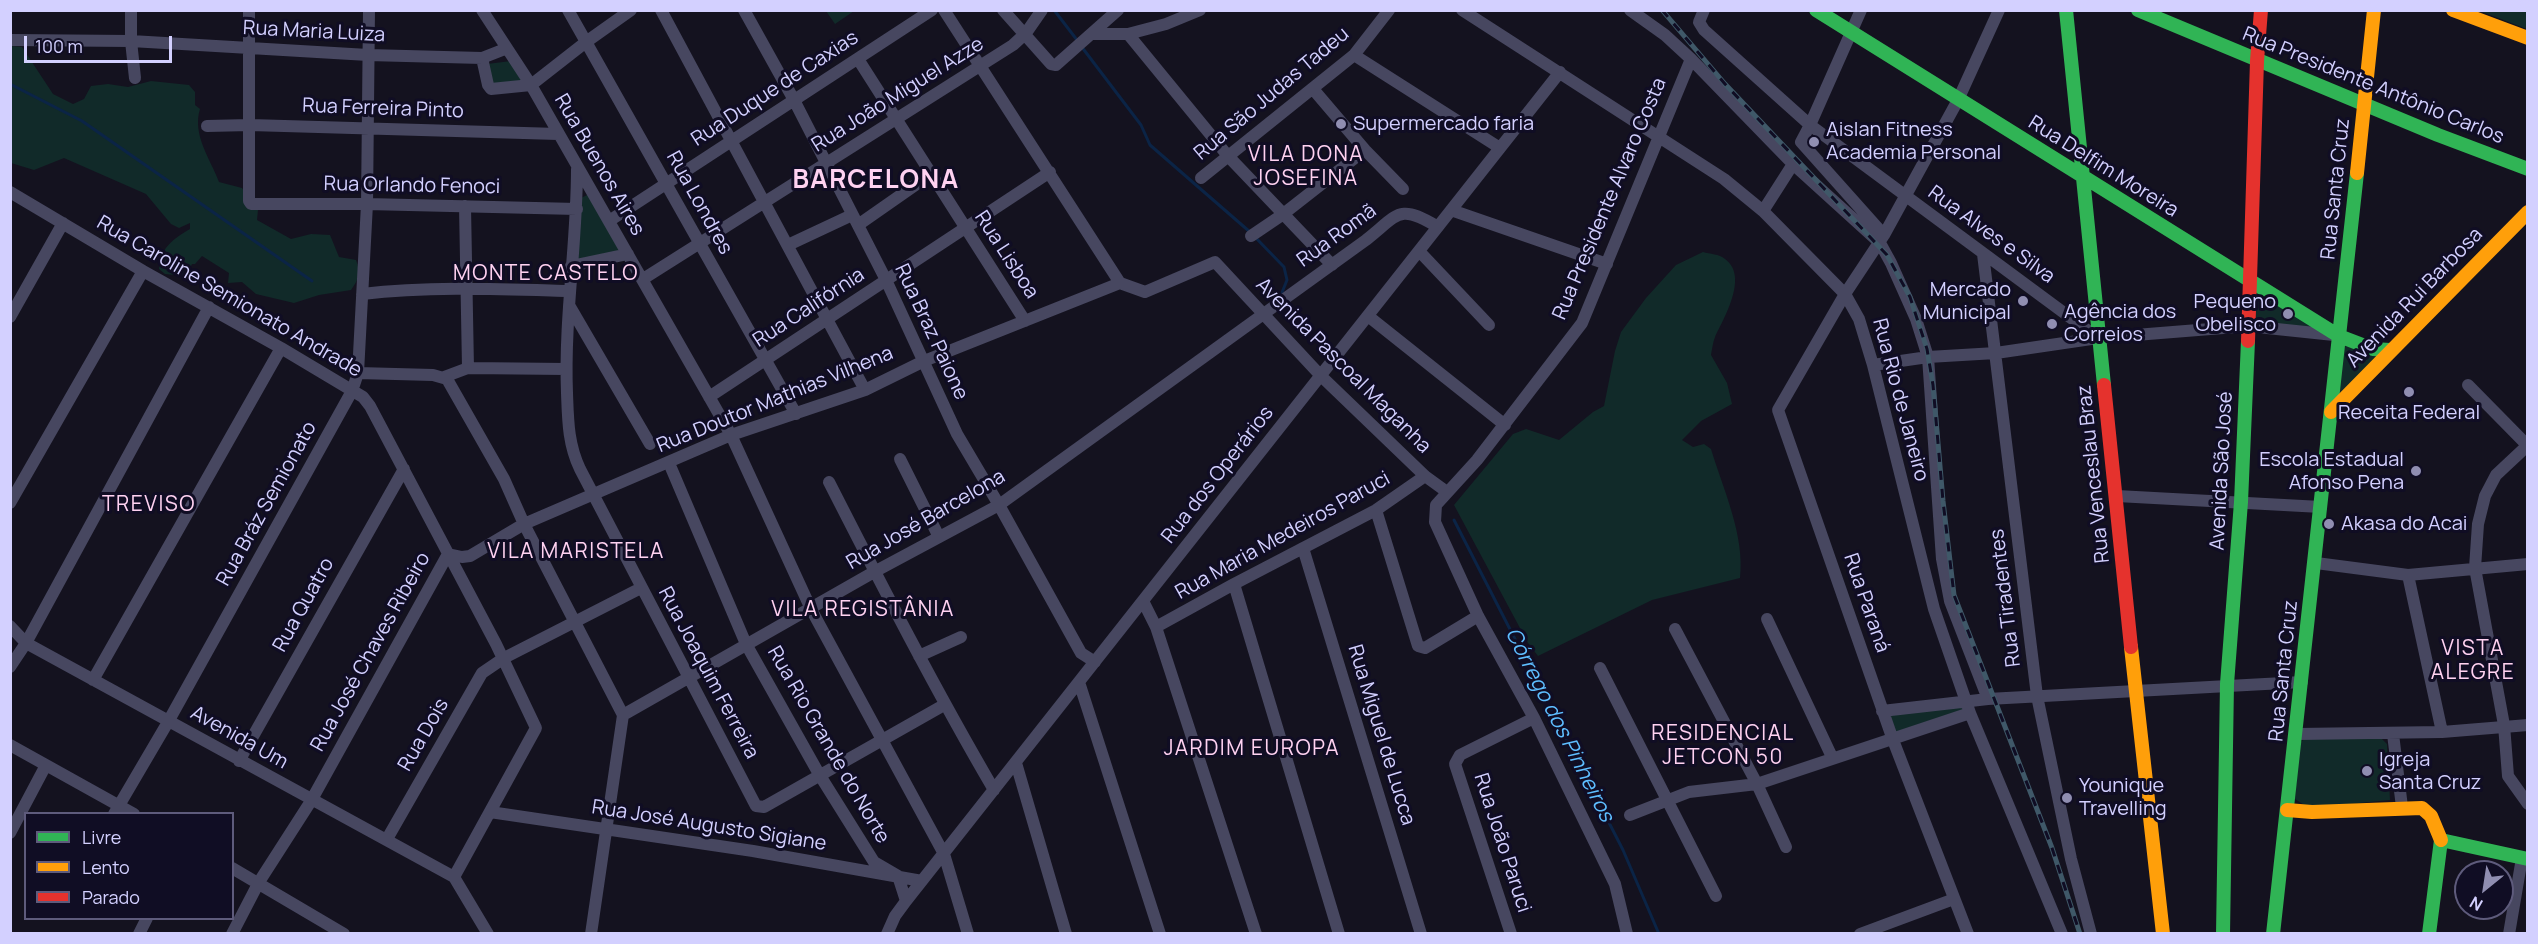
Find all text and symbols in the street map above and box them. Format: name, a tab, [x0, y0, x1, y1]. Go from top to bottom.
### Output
street label: Rua Maria Luiza	[242, 16, 386, 48]
street label: Rua São Judas Tadeu	[1190, 22, 1354, 166]
street label: Rua Presidente Antônio Carlos	[2239, 22, 2507, 150]
scale bar	[27, 24, 176, 62]
street label: Rua Duque de Caxias	[687, 26, 863, 152]
street label: Rua João Miguel Azze	[808, 32, 988, 158]
text: 100 m	[35, 34, 83, 58]
street label: Rua Presidente Alvaro Costa	[1548, 74, 1672, 324]
street label: Rua Buenos Aires	[549, 90, 649, 240]
street label: Rua Ferreira Pinto	[302, 94, 464, 124]
street label: Rua Delfim Moreira	[2024, 111, 2182, 223]
place label: Supermercado faria	[1353, 112, 1534, 136]
marker: Supermercado faria	[1334, 117, 1348, 131]
street label: Rua Santa Cruz	[2317, 117, 2355, 261]
place label: Aislan Fitness Academia Personal	[1826, 118, 2001, 165]
marker: Aislan Fitness Academia Personal	[1807, 135, 1821, 149]
district label: VILA DONA JOSEFINA	[1248, 142, 1364, 192]
street label: Rua Londres	[661, 147, 737, 259]
district label: BARCELONA	[792, 165, 960, 197]
street label: Rua Orlando Fenoci	[323, 172, 501, 200]
street label: Rua Alves e Silva	[1923, 181, 2059, 289]
street label: Rua Romã	[1293, 199, 1381, 273]
street label: Rua Lisboa	[969, 207, 1043, 303]
street label: Rua Caroline Semionato Andrade	[92, 211, 366, 383]
street label: Avenida Rui Barbosa	[2342, 223, 2488, 373]
street label: Rua Braz Paione	[889, 260, 973, 404]
district label: MONTE CASTELO	[453, 261, 639, 287]
street label: Rua Califórnia	[749, 263, 869, 353]
street label: Avenida Pascoal Maganha	[1250, 273, 1436, 459]
place label: Mercado Municipal	[1923, 278, 2011, 325]
place label: Pequeno Obelisco	[2194, 290, 2276, 337]
marker: Mercado Municipal	[2016, 294, 2030, 308]
place label: Agência dos Correios	[2064, 300, 2176, 347]
marker: Pequeno Obelisco	[2281, 307, 2295, 321]
street label: Rua Rio de Janeiro	[1867, 316, 1933, 484]
marker: Agência dos Correios	[2045, 317, 2059, 331]
street label: Rua Doutor Mathias Vilhena	[653, 342, 897, 458]
street label: Rua Venceslau Braz	[2073, 384, 2115, 564]
marker: Receita Federal	[2402, 385, 2416, 399]
street label: Avenida São José	[2206, 391, 2238, 551]
place label: Receita Federal	[2338, 401, 2480, 425]
street label: Rua dos Operários	[1157, 402, 1279, 548]
street label: Rua Bráz Semionato	[212, 418, 322, 590]
place label: Escola Estadual Afonso Pena	[2259, 448, 2404, 495]
marker: Escola Estadual Afonso Pena	[2409, 464, 2423, 478]
street label: Rua José Barcelona	[842, 465, 1010, 575]
street label: Rua Maria Medeiros Paruci	[1171, 467, 1395, 605]
district label: TREVISO	[102, 492, 196, 518]
place label: Akasa do Acai	[2341, 512, 2467, 536]
marker: Akasa do Acai	[2322, 517, 2336, 531]
street label: Rua Tiradentes	[1986, 528, 2026, 668]
district label: VILA MARISTELA	[487, 539, 665, 565]
street label: Rua José Chaves Ribeiro	[306, 548, 436, 756]
street label: Rua Paraná	[1838, 550, 1894, 656]
street label: Rua Quatro	[268, 554, 340, 656]
street label: Rua Joaquim Ferreira	[653, 583, 763, 763]
district label: VILA REGISTÂNIA	[771, 597, 955, 623]
street label: Rua Santa Cruz	[2265, 599, 2303, 743]
water label: Córrego dos Pinheiros	[1499, 624, 1619, 826]
district label: VISTA ALEGRE	[2431, 636, 2515, 686]
street label: Rua Rio Grande do Norte	[762, 642, 894, 848]
street label: Rua Miguel de Lucca	[1342, 642, 1420, 828]
street label: Rua Dois	[394, 694, 454, 776]
street label: Avenida Um	[186, 701, 292, 775]
district label: RESIDENCIAL JETCON 50	[1651, 721, 1795, 771]
district label: JARDIM EUROPA	[1164, 736, 1340, 762]
place label: Igreja Santa Cruz	[2379, 748, 2481, 795]
marker: Igreja Santa Cruz	[2360, 764, 2374, 778]
street label: Rua João Paruci	[1468, 770, 1536, 916]
place label: Younique Travelling	[2079, 774, 2167, 821]
marker: Younique Travelling	[2060, 791, 2074, 805]
street label: Rua José Augusto Sigiane	[590, 796, 828, 856]
legend	[24, 812, 234, 920]
text: Livre	[82, 825, 121, 849]
text: Lento	[82, 855, 130, 879]
north arrow	[2454, 860, 2514, 920]
text: Parado	[82, 885, 140, 909]
text: N	[2466, 891, 2486, 916]

